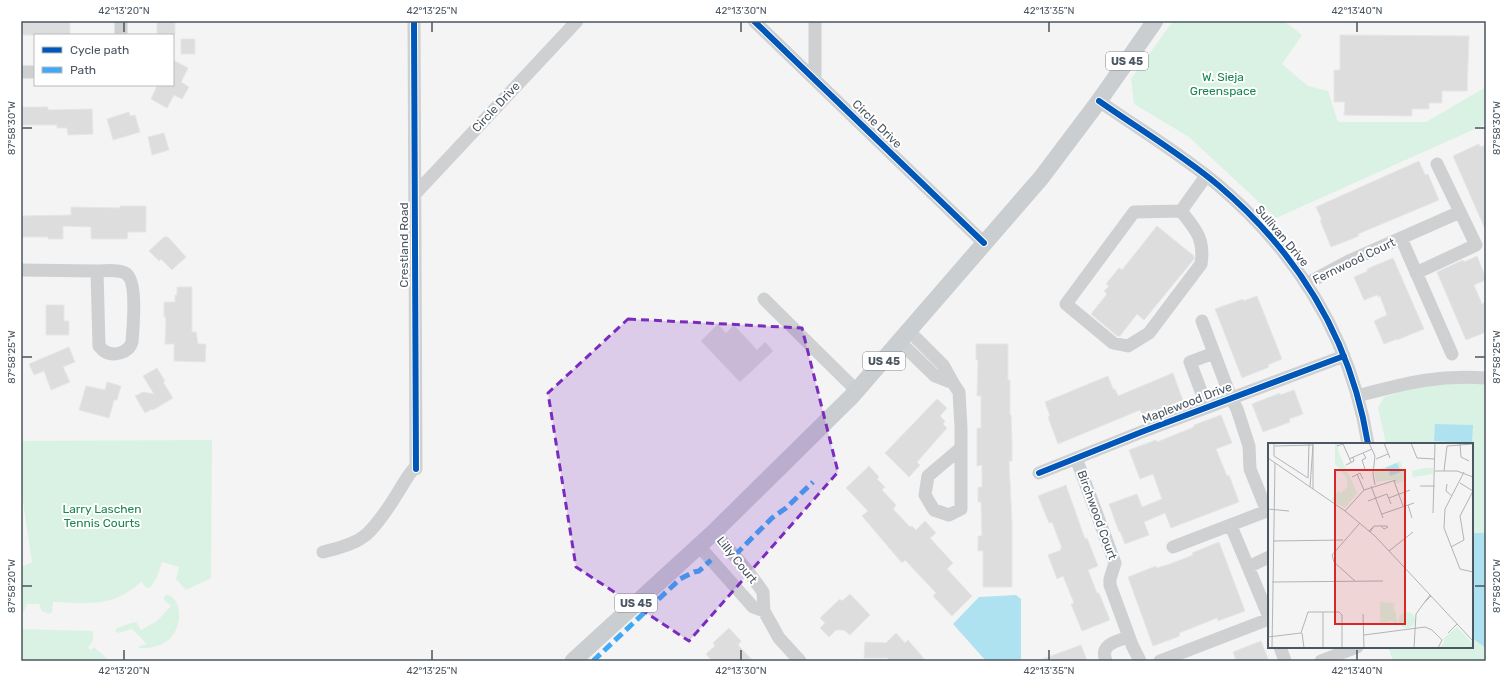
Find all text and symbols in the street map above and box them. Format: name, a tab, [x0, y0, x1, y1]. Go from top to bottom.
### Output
text: 42°13'20"N	[98, 5, 150, 17]
text: 42°13'25"N	[407, 5, 458, 17]
text: 42°13'30"N	[715, 5, 767, 17]
text: 42°13'35"N	[1023, 5, 1075, 17]
text: 42°13'40"N	[1331, 5, 1383, 17]
legend	[34, 34, 174, 86]
text: Cycle path	[70, 43, 129, 57]
road number: US 45	[1106, 52, 1148, 70]
text: Path	[70, 63, 96, 77]
park label: W. Sieja Greenspace	[1190, 70, 1257, 98]
street label: Circle Drive	[469, 79, 523, 135]
street label: Circle Drive	[849, 97, 905, 151]
text: 87°58'30"W	[6, 101, 18, 155]
text: 87°58'30"W	[1491, 101, 1503, 155]
street label: Crestland Road	[397, 202, 411, 288]
street label: Sullivan Drive	[1252, 203, 1312, 270]
street label: Fernwood Court	[1310, 235, 1398, 287]
text: 87°58'25"W	[6, 330, 18, 384]
text: 87°58'25"W	[1491, 330, 1503, 384]
road number: US 45	[863, 352, 905, 370]
street label: Maplewood Drive	[1140, 379, 1234, 427]
inset map	[1268, 443, 1473, 648]
street label: Birchwood Court	[1074, 468, 1120, 562]
park label: Larry Laschen Tennis Courts	[62, 502, 142, 530]
street label: Lilly Court	[714, 534, 760, 586]
text: 87°58'20"W	[6, 559, 18, 613]
text: 87°58'20"W	[1491, 559, 1503, 613]
road number: US 45	[615, 594, 657, 612]
text: 42°13'20"N	[98, 665, 150, 677]
text: 42°13'25"N	[407, 665, 458, 677]
text: 42°13'30"N	[715, 665, 767, 677]
text: 42°13'35"N	[1023, 665, 1075, 677]
text: 42°13'40"N	[1331, 665, 1383, 677]

